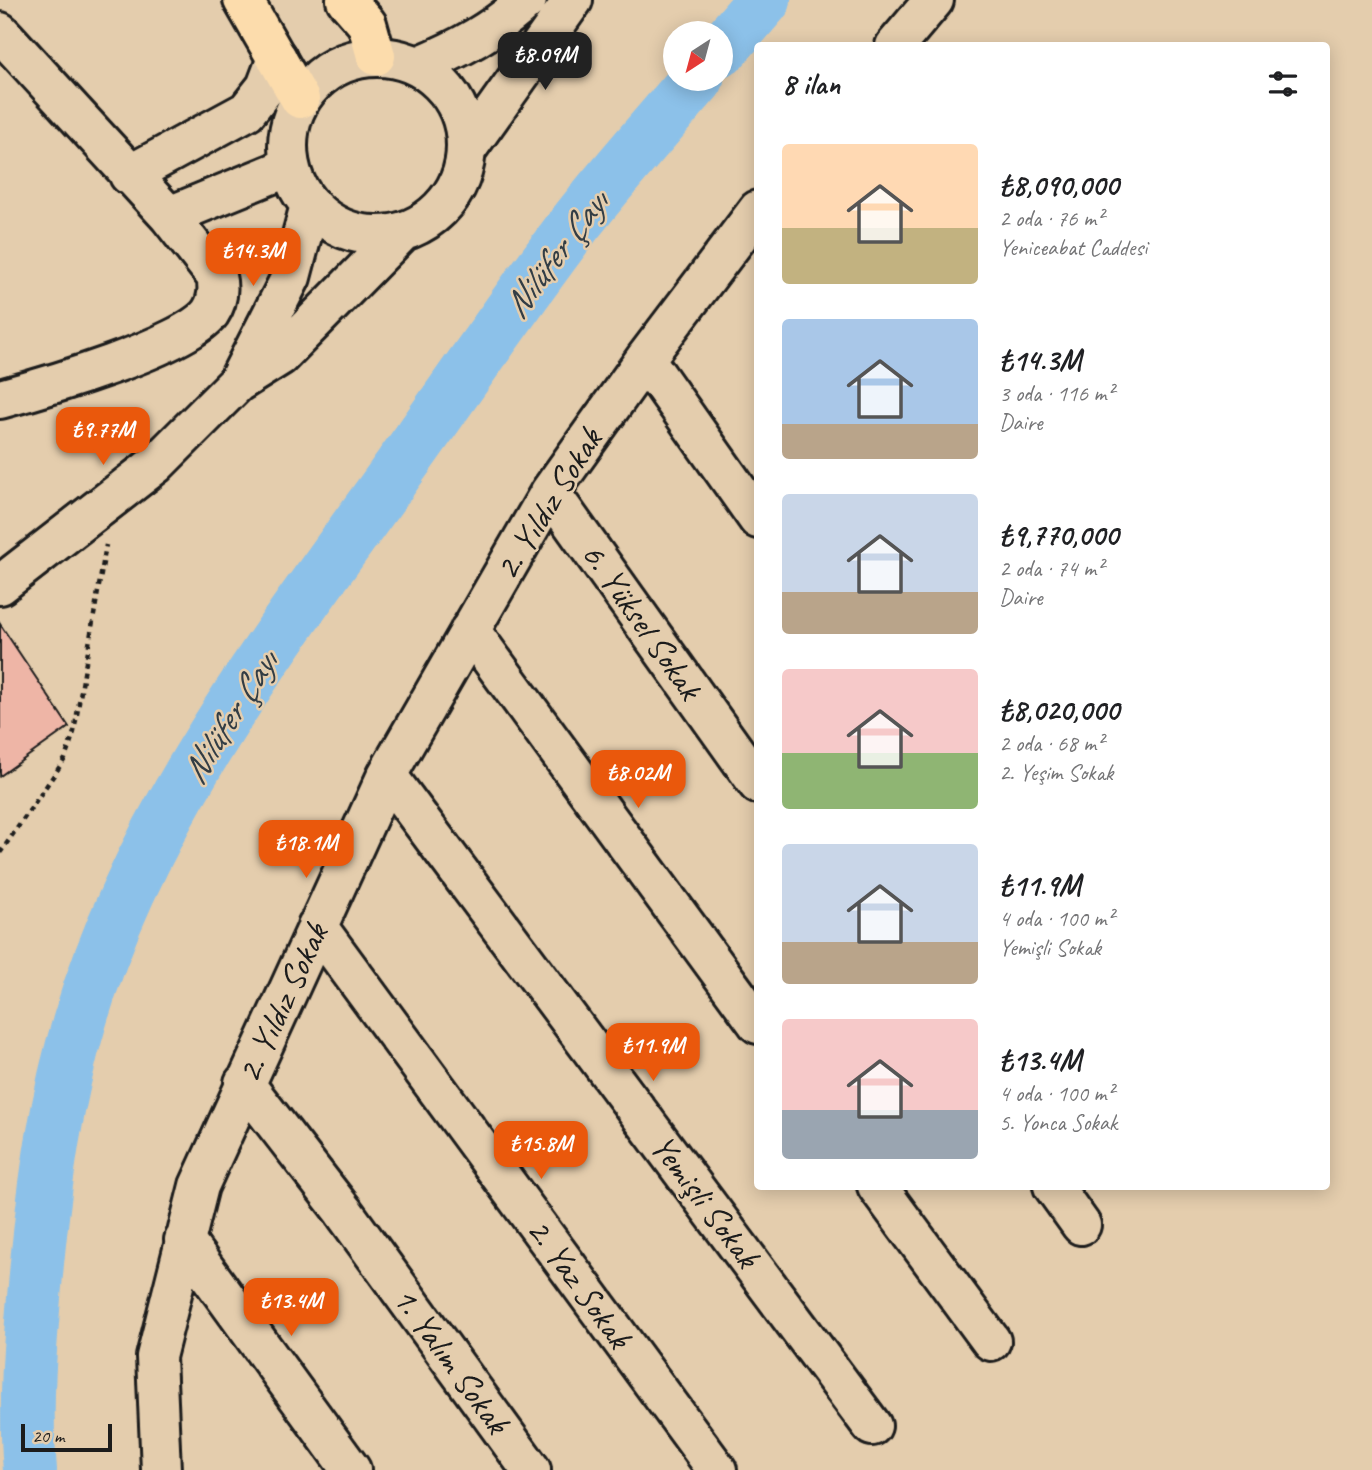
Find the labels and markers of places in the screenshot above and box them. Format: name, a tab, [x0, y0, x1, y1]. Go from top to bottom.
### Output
pin: ₺8.09M	[488, 32, 602, 92]
pin: ₺14.3M	[196, 229, 310, 288]
pin: ₺9.77M	[46, 407, 160, 467]
pin: ₺8.02M	[581, 750, 695, 810]
pin: ₺18.1M	[249, 820, 363, 880]
pin: ₺11.9M	[596, 1024, 710, 1083]
pin: ₺15.8M	[484, 1122, 598, 1181]
pin: ₺13.4M	[234, 1278, 348, 1338]

